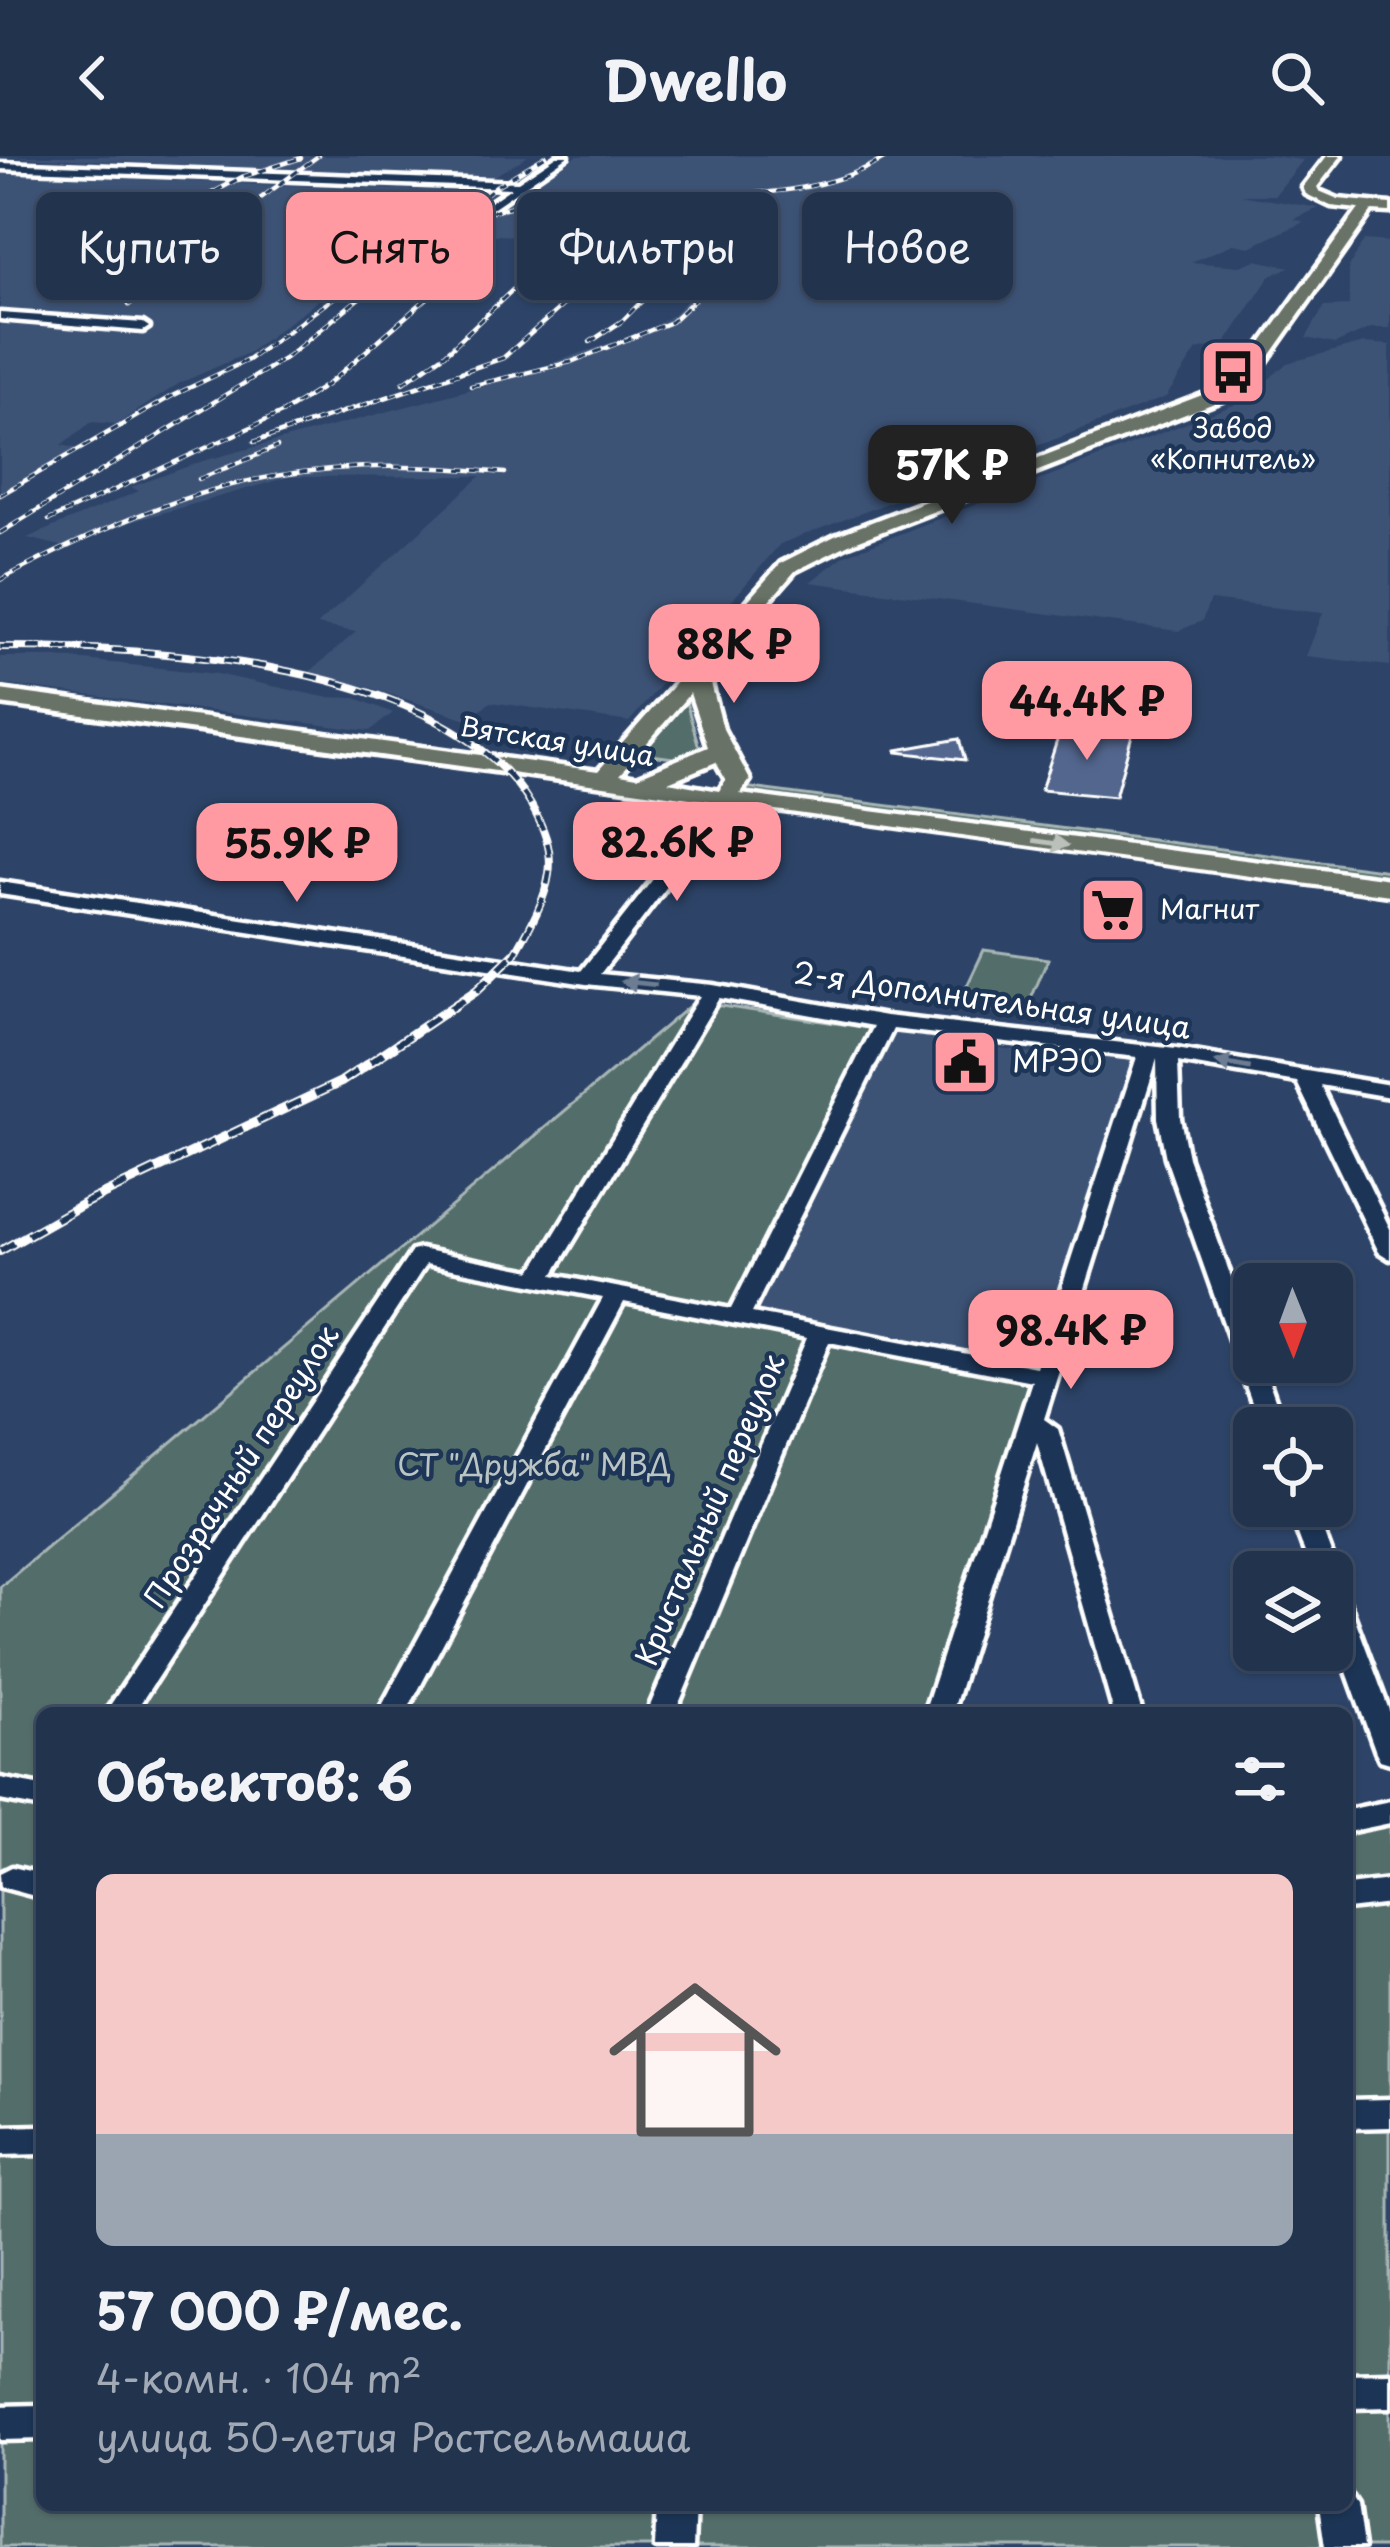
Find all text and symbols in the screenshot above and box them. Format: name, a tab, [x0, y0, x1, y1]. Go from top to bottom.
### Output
text: Dwello	[603, 38, 787, 119]
icon: back	[60, 45, 126, 111]
icon: search	[1264, 45, 1330, 111]
chip: Купить	[36, 192, 262, 300]
chip: Снять	[286, 192, 493, 300]
chip: Фильтры	[517, 192, 778, 300]
chip: Новое	[802, 192, 1013, 300]
bus stop icon: Завод «Копнитель»	[1198, 337, 1268, 407]
place label: Завод «Копнитель»	[1150, 406, 1316, 478]
pin: 57K ₽	[868, 425, 1036, 527]
text: 57K ₽	[895, 434, 1009, 493]
pin: 88K ₽	[650, 604, 818, 706]
text: 88K ₽	[676, 613, 792, 672]
pin: 44.4K ₽	[976, 661, 1198, 763]
text: 44.4K ₽	[1009, 670, 1165, 729]
street label: Вятская улица	[457, 704, 657, 775]
pin: 82.6K ₽	[566, 802, 788, 904]
pin: 55.9K ₽	[186, 803, 408, 905]
text: 82.6K ₽	[600, 811, 754, 870]
text: 55.9K ₽	[223, 812, 371, 871]
one-way arrow	[1033, 833, 1070, 852]
supermarket icon: Магнит	[1078, 875, 1148, 945]
place label: Магнит	[1160, 887, 1260, 928]
street label: 2-я Дополнительная улица	[791, 948, 1194, 1049]
one-way arrow	[620, 974, 657, 993]
public building icon: МРЭО	[930, 1027, 1000, 1097]
place label: МРЭО	[1012, 1037, 1103, 1082]
one-way arrow	[1214, 1056, 1251, 1075]
north arrow	[1233, 1263, 1353, 1383]
map controls	[1233, 1263, 1353, 1671]
pin: 98.4K ₽	[960, 1290, 1182, 1392]
text: 98.4K ₽	[995, 1299, 1147, 1358]
street label: Прозрачный переулок	[131, 1315, 349, 1616]
street label: Кристальный переулок	[623, 1346, 795, 1672]
button: locate	[1233, 1407, 1353, 1527]
park label: СТ "Дружба" МВД	[397, 1441, 671, 1486]
button: layers	[1233, 1551, 1353, 1671]
text: Объектов: 6	[96, 1741, 413, 1818]
icon: filters	[1227, 1746, 1293, 1812]
icon: home	[587, 1952, 803, 2168]
text: 57 000 ₽/мес.	[96, 2270, 463, 2347]
text: 4-комн. · 104 m²	[96, 2347, 422, 2406]
text: улица 50-летия Ростсельмаша	[96, 2406, 690, 2465]

